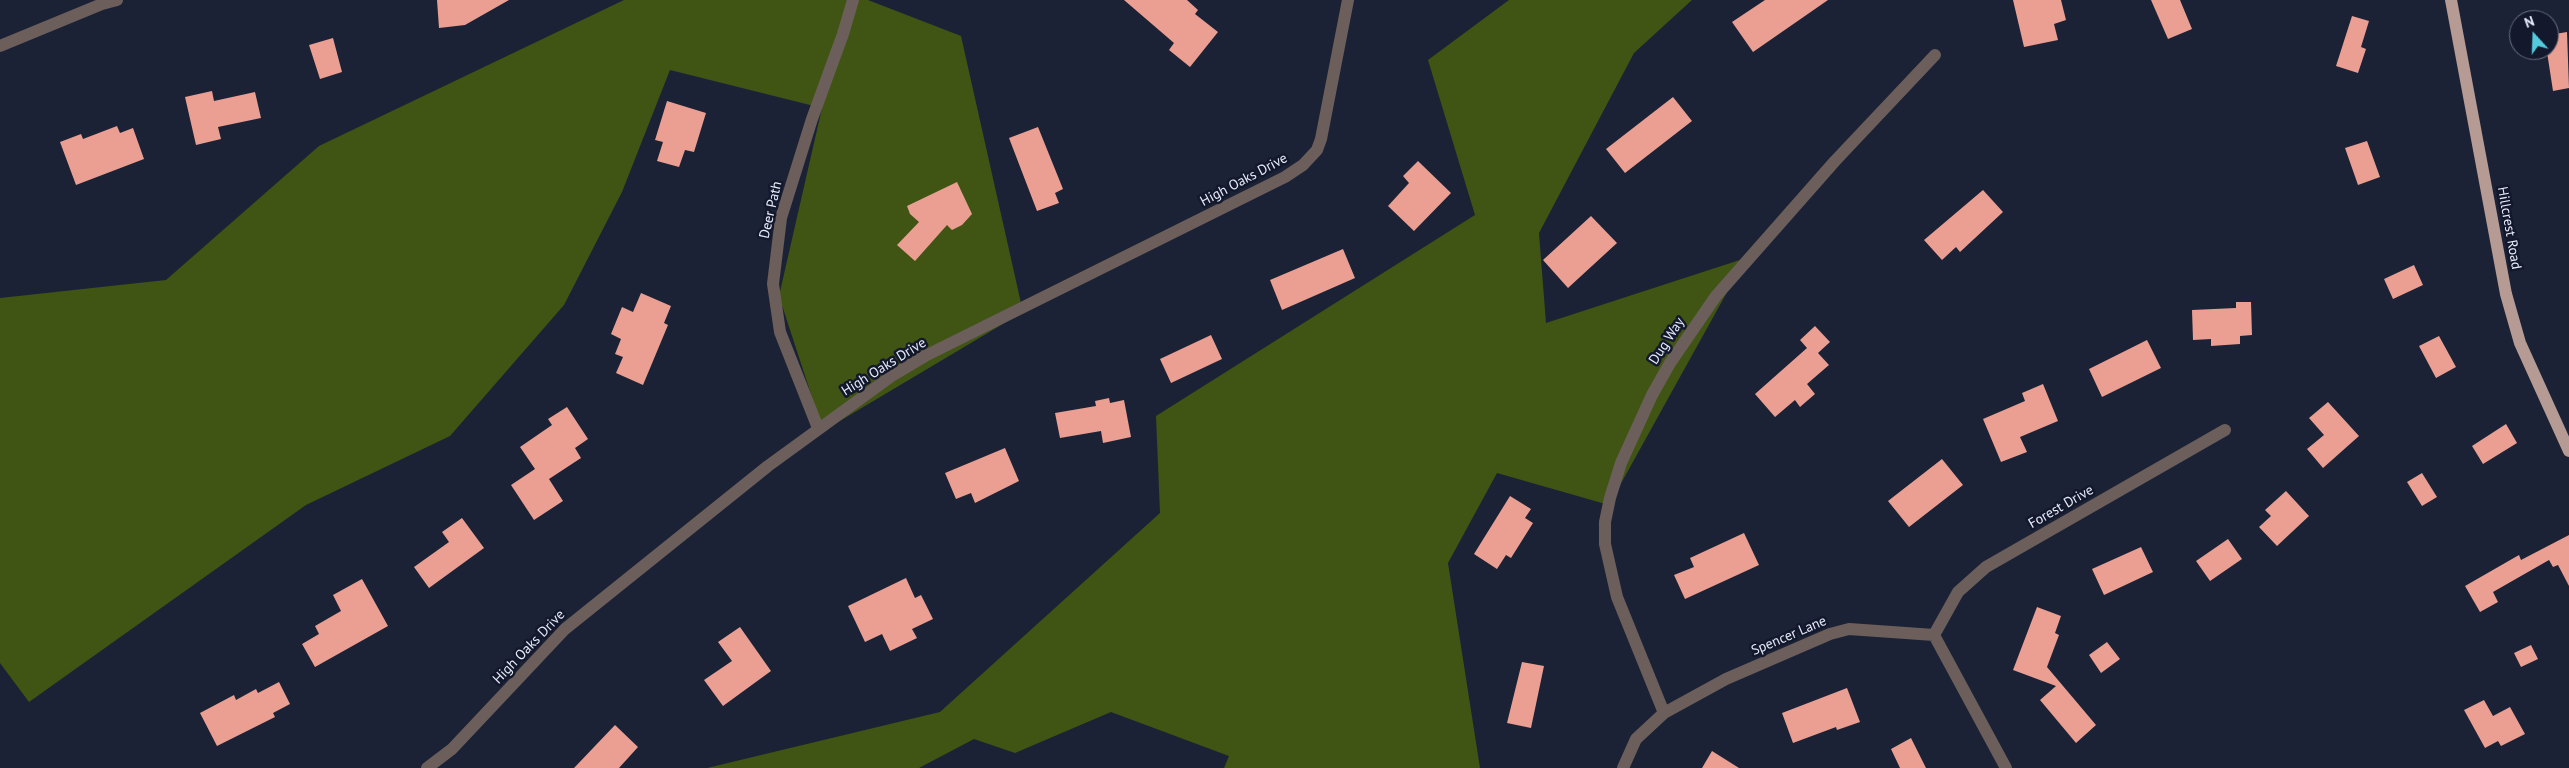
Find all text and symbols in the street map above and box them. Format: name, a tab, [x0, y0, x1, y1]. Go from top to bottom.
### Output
north arrow	[2509, 10, 2559, 60]
text: N	[2522, 12, 2537, 32]
street label: High Oaks Drive	[1198, 150, 1290, 210]
street label: Deer Path	[756, 180, 786, 240]
street label: Hillcrest Road	[2493, 185, 2525, 271]
street label: Dug Way	[1646, 314, 1688, 368]
street label: High Oaks Drive	[839, 334, 929, 400]
street label: Forest Drive	[2025, 482, 2097, 532]
street label: High Oaks Drive	[490, 607, 568, 687]
street label: Spencer Lane	[1749, 613, 1829, 659]

